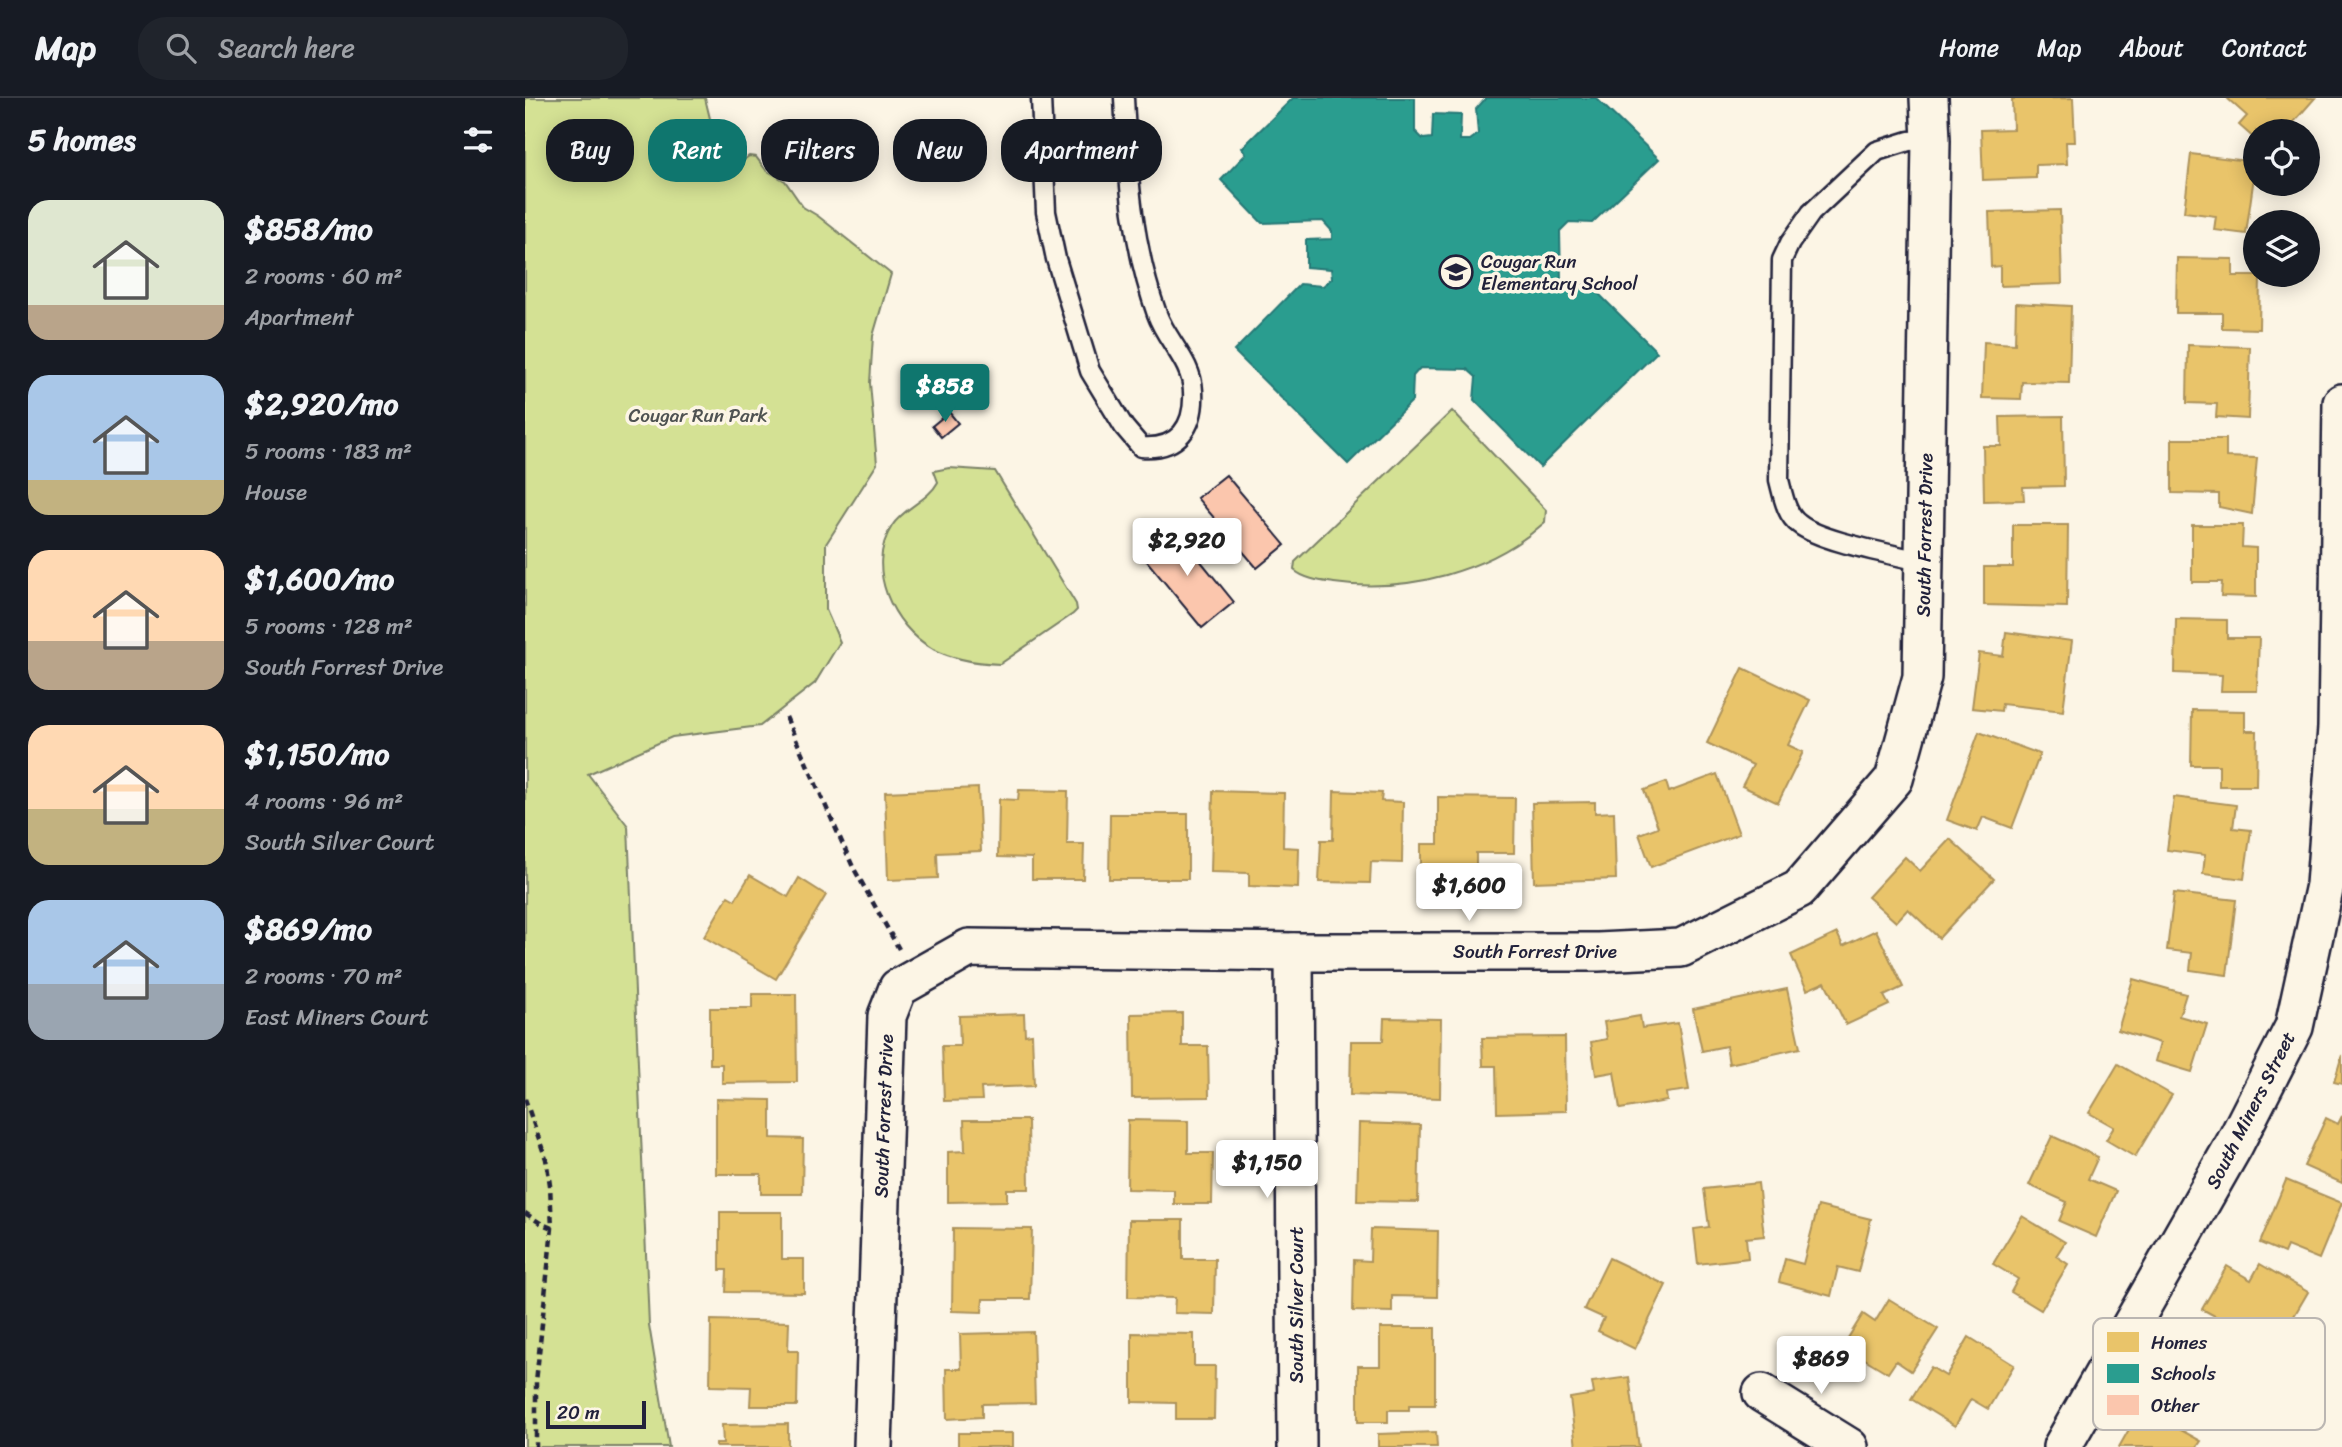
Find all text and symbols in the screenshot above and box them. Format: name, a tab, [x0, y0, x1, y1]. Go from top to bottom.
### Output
search box	[138, 17, 628, 80]
text: Map	[35, 19, 96, 77]
text: Search here	[218, 25, 355, 71]
text: Home	[1939, 27, 1999, 69]
text: Map	[2037, 27, 2081, 69]
text: About	[2119, 27, 2184, 69]
text: Contact	[2222, 27, 2307, 69]
icon: search	[162, 29, 200, 67]
text: 5 homes	[28, 113, 136, 167]
chip: Buy	[546, 119, 634, 182]
chip: Rent	[648, 119, 747, 182]
chip: Filters	[761, 119, 879, 182]
chip: New	[893, 119, 987, 182]
chip: Apartment	[1001, 119, 1162, 182]
map controls	[2243, 119, 2320, 287]
button: locate	[2243, 119, 2320, 196]
icon: filters	[459, 121, 497, 159]
text: $858/mo	[245, 202, 373, 256]
button: layers	[2243, 210, 2320, 287]
icon: home	[84, 228, 168, 312]
place label: Cougar Run Elementary School	[1481, 245, 1638, 300]
school or university icon: Cougar Run Elementary School	[1437, 253, 1475, 291]
text: 2 rooms · 60 m²	[245, 256, 403, 297]
text: Apartment	[245, 297, 354, 338]
pin: $858	[904, 364, 986, 424]
text: $858	[916, 366, 974, 407]
text: $2,920/mo	[245, 377, 398, 431]
park label: Cougar Run Park	[628, 399, 768, 432]
icon: home	[84, 403, 168, 487]
text: 5 rooms · 183 m²	[245, 431, 412, 472]
street label: South Forrest Drive	[1907, 453, 1942, 617]
text: House	[245, 472, 307, 513]
pin: $2,920	[1130, 518, 1244, 578]
text: $2,920	[1149, 520, 1225, 561]
text: $1,600/mo	[245, 552, 394, 606]
icon: home	[84, 578, 168, 662]
text: 5 rooms · 128 m²	[245, 606, 413, 647]
text: South Forrest Drive	[245, 647, 443, 688]
text: $1,150/mo	[245, 727, 389, 781]
icon: home	[84, 753, 168, 837]
text: 4 rooms · 96 m²	[245, 781, 403, 822]
text: South Silver Court	[245, 822, 435, 863]
pin: $1,600	[1412, 864, 1526, 923]
text: $1,600	[1432, 865, 1506, 906]
text: $869/mo	[245, 902, 372, 956]
icon: home	[84, 928, 168, 1012]
street label: South Forrest Drive	[1453, 935, 1617, 968]
text: 2 rooms · 70 m²	[245, 956, 403, 997]
text: East Miners Court	[245, 997, 428, 1038]
street label: South Miners Street	[2196, 1026, 2304, 1195]
street label: South Forrest Drive	[864, 1034, 903, 1198]
pin: $1,150	[1210, 1140, 1324, 1200]
text: $1,150	[1232, 1142, 1302, 1183]
street label: South Silver Court	[1280, 1227, 1313, 1383]
legend	[2093, 1318, 2325, 1430]
text: Homes	[2151, 1326, 2207, 1359]
pin: $869	[1780, 1336, 1862, 1396]
text: $869	[1793, 1338, 1849, 1379]
text: Schools	[2151, 1357, 2216, 1390]
text: Other	[2151, 1389, 2200, 1422]
text: 20 m	[557, 1396, 600, 1429]
scale bar	[546, 1398, 646, 1430]

